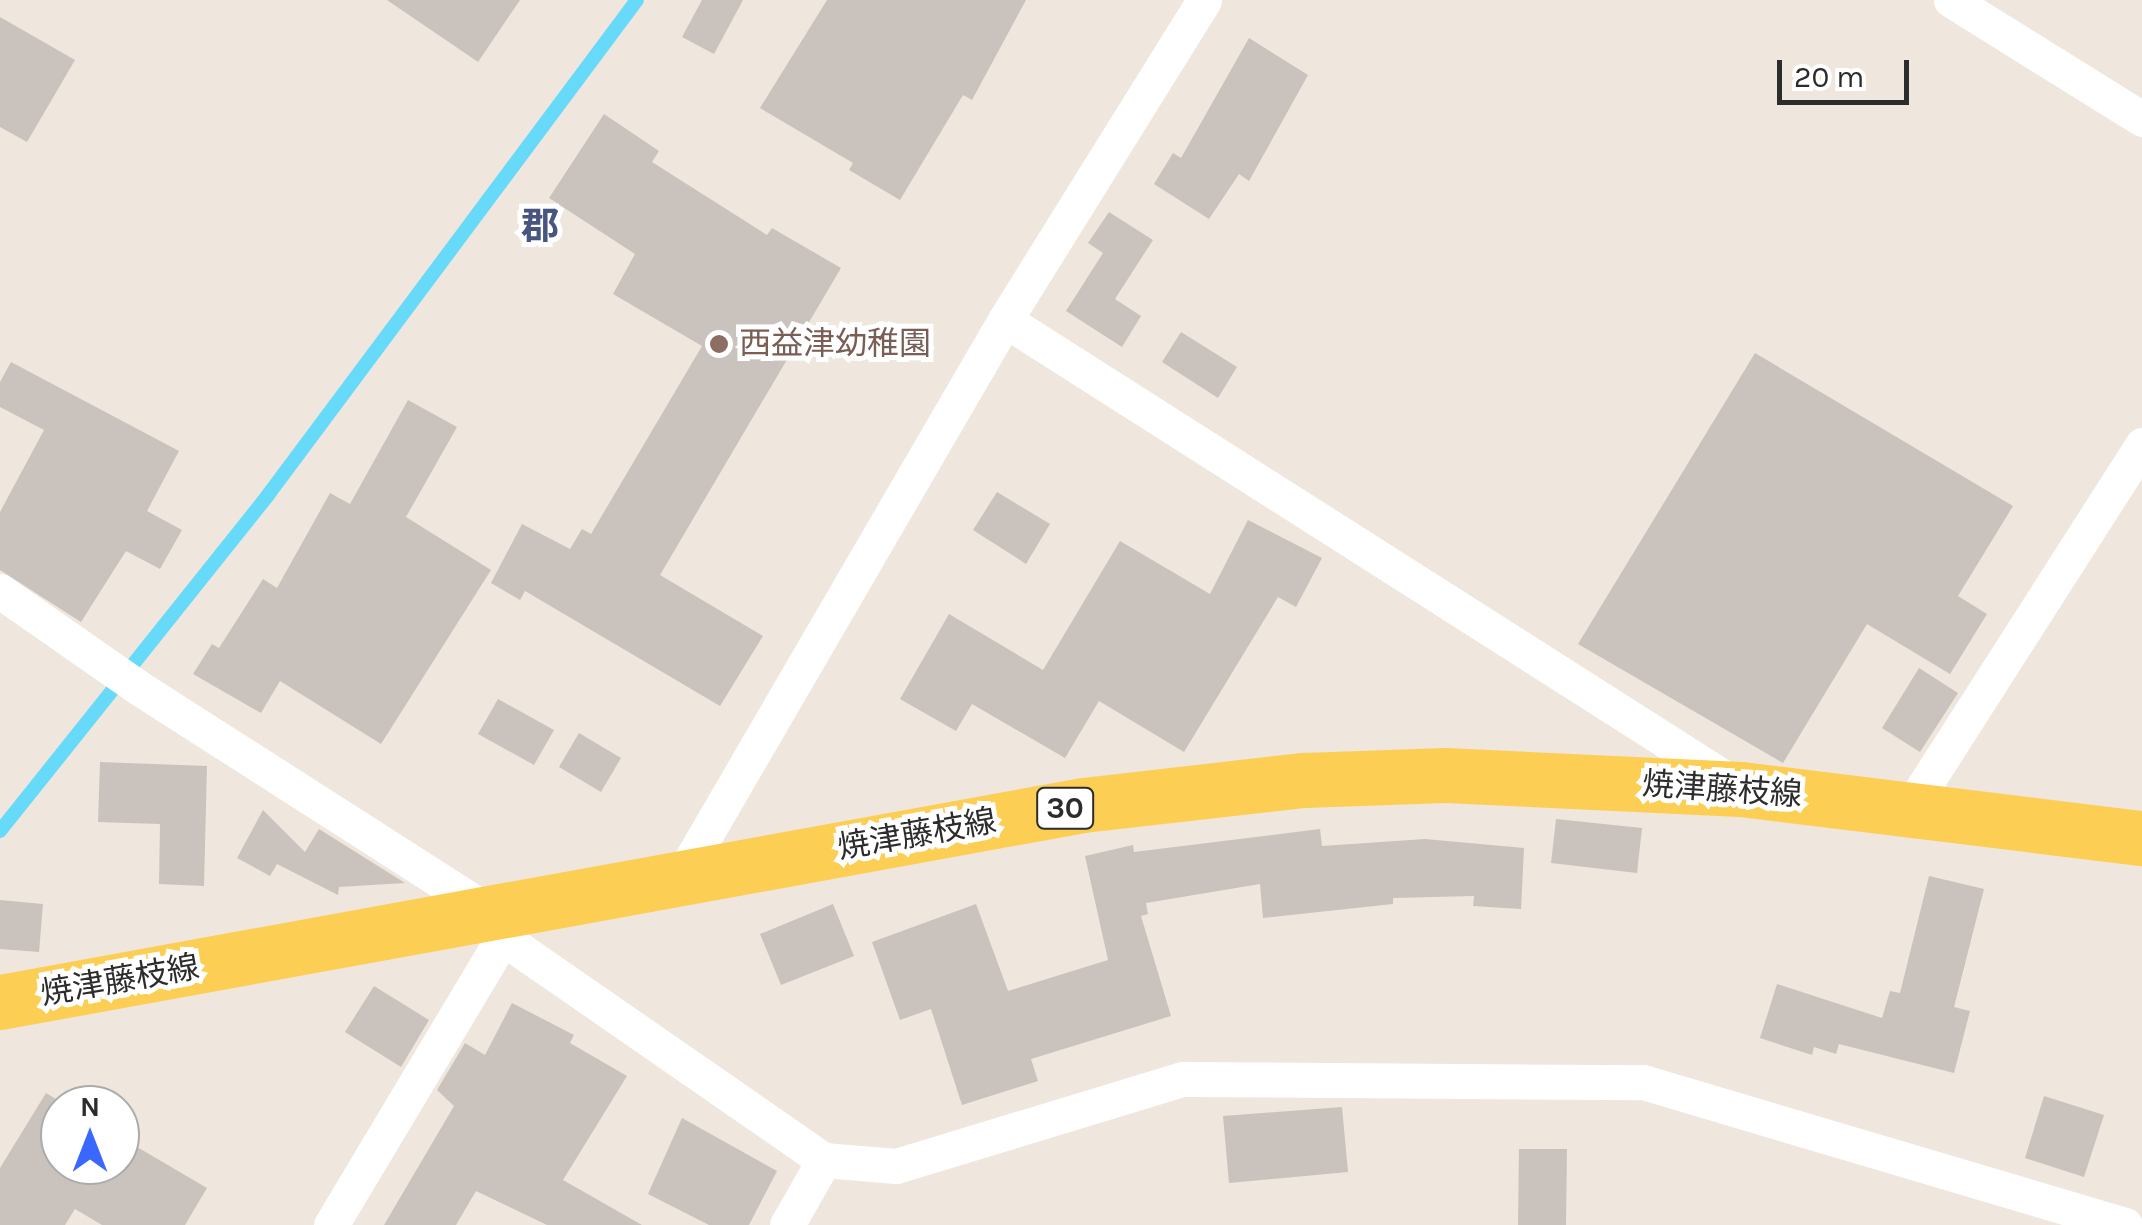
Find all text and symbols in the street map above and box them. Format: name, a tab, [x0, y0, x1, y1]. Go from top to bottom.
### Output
scale bar	[1782, 40, 1914, 102]
text: 20 m	[1794, 59, 1864, 95]
district label: 郡	[521, 204, 559, 250]
place label: 西益津幼稚園	[739, 325, 931, 363]
marker: 西益津幼稚園	[708, 333, 730, 355]
street label: 焼津藤枝線	[1641, 765, 1803, 815]
road number: 30	[1035, 783, 1095, 833]
street label: 焼津藤枝線	[835, 802, 999, 868]
street label: 焼津藤枝線	[38, 948, 202, 1014]
north arrow	[40, 1085, 140, 1185]
text: N	[80, 1090, 100, 1123]

